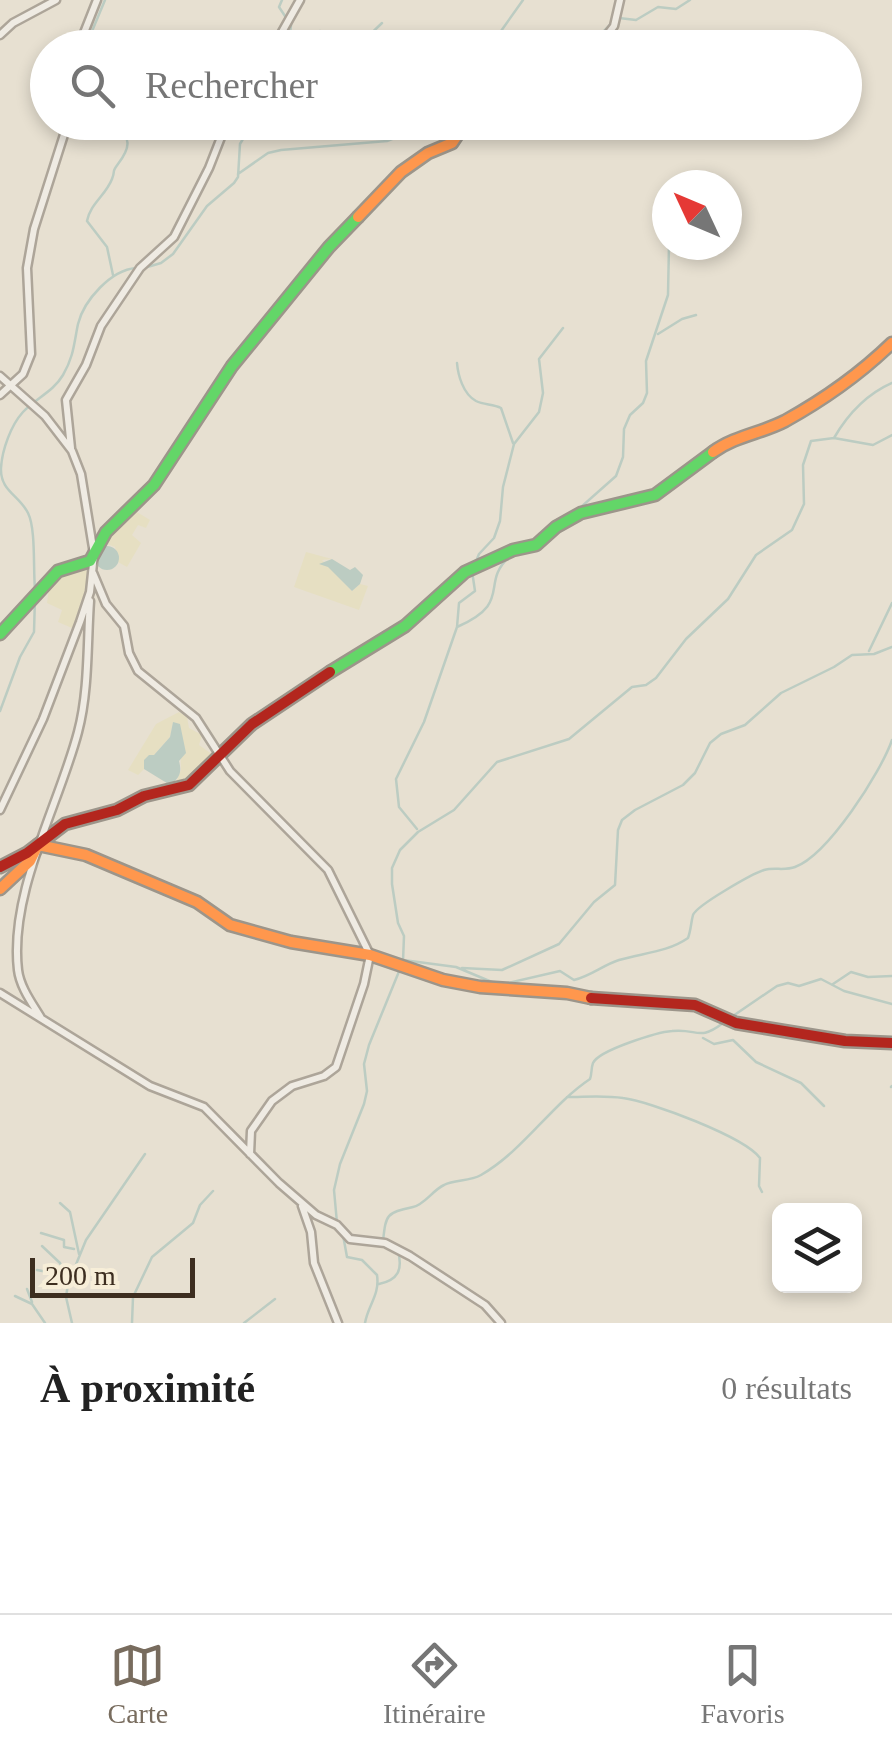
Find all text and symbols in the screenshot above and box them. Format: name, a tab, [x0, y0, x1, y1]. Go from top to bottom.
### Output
search box	[30, 30, 862, 140]
icon: search	[65, 58, 120, 113]
text: Rechercher	[145, 64, 318, 106]
north arrow	[652, 170, 742, 260]
map controls	[772, 1203, 862, 1293]
button: layers	[772, 1203, 862, 1293]
scale bar	[30, 1253, 195, 1298]
text: 200 m	[45, 1260, 116, 1291]
text: À proximité	[40, 1365, 255, 1411]
text: 0 résultats	[721, 1370, 852, 1406]
tab: Carte	[107, 1638, 168, 1730]
tab: Itinéraire	[383, 1638, 486, 1730]
tab: Favoris	[701, 1638, 785, 1730]

